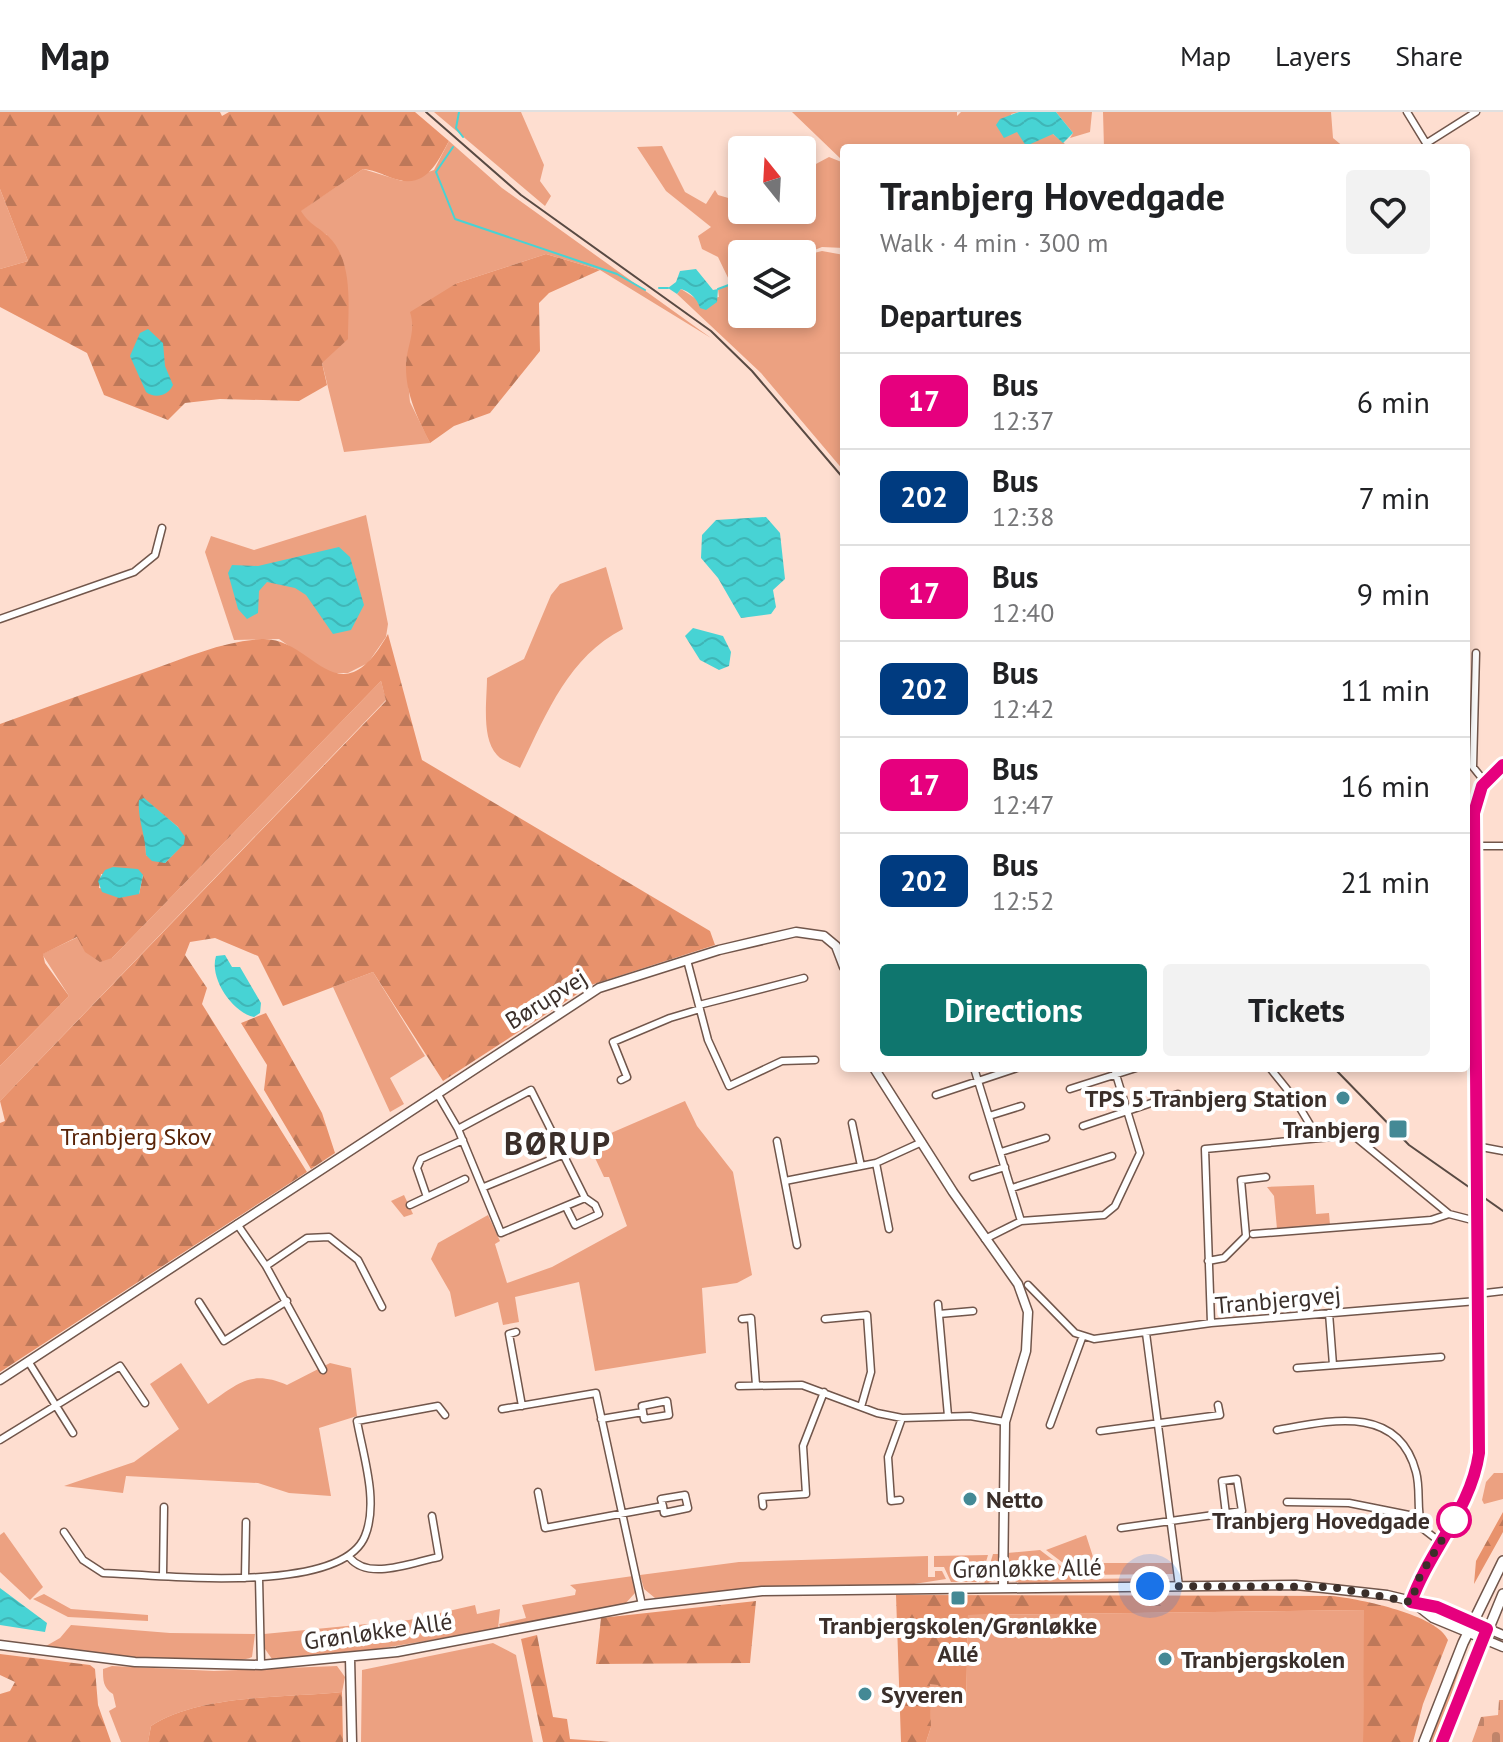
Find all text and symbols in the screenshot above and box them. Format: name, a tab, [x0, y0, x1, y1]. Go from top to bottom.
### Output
text: Map	[40, 31, 110, 80]
text: Map	[1180, 37, 1231, 74]
text: Layers	[1275, 37, 1351, 74]
text: Share	[1395, 37, 1463, 74]
north arrow	[728, 136, 816, 224]
map controls	[728, 136, 816, 328]
button: heart	[1346, 170, 1430, 254]
text: Tranbjerg Hovedgade	[880, 171, 1225, 220]
text: Walk · 4 min · 300 m	[880, 226, 1108, 259]
button: layers	[728, 240, 816, 328]
text: Departures	[880, 296, 1022, 335]
text: Bus	[992, 365, 1039, 404]
text: 17	[908, 382, 940, 419]
text: 6 min	[1357, 382, 1430, 421]
text: 12:37	[992, 404, 1054, 437]
text: Bus	[992, 461, 1039, 500]
text: 202	[900, 478, 948, 515]
text: 7 min	[1358, 478, 1430, 517]
text: 12:38	[992, 500, 1054, 533]
text: Bus	[992, 557, 1039, 596]
text: 17	[908, 574, 940, 611]
text: 9 min	[1357, 574, 1430, 613]
text: 12:40	[992, 596, 1054, 629]
text: Bus	[992, 653, 1039, 692]
text: 202	[900, 670, 948, 707]
text: 11 min	[1340, 670, 1430, 709]
text: 12:42	[992, 692, 1054, 725]
text: Bus	[992, 749, 1039, 788]
text: 17	[908, 766, 940, 803]
text: 16 min	[1340, 766, 1430, 805]
text: 12:47	[992, 788, 1054, 821]
text: Bus	[992, 845, 1039, 884]
text: 202	[900, 862, 948, 899]
text: 21 min	[1340, 862, 1430, 901]
text: 12:52	[992, 884, 1054, 917]
street label: Børupvej	[499, 962, 593, 1036]
button: Directions	[880, 964, 1147, 1056]
button: Tickets	[1163, 964, 1430, 1056]
place label: TPS 5 Tranbjerg Station	[1085, 1083, 1327, 1114]
marker: TPS 5 Tranbjerg Station	[1334, 1089, 1352, 1107]
place label: Tranbjerg	[1283, 1114, 1380, 1145]
marker: Tranbjerg	[1387, 1118, 1409, 1140]
park label: Tranbjerg Skov	[60, 1121, 212, 1152]
district label: BØRUP	[504, 1122, 612, 1164]
street label: Tranbjergvej	[1214, 1279, 1342, 1321]
place label: Netto	[986, 1484, 1043, 1515]
marker: Netto	[961, 1490, 979, 1508]
marker: Tranbjerg Hovedgade	[1437, 1503, 1471, 1537]
place label: Tranbjerg Hovedgade	[1212, 1505, 1430, 1536]
street label: Grønløkke Allé	[952, 1551, 1102, 1585]
your location	[1130, 1566, 1170, 1606]
marker: Tranbjergskolen/Grønløkke Allé	[949, 1589, 967, 1607]
street label: Grønløkke Allé	[302, 1605, 454, 1657]
place label: Tranbjergskolen/Grønløkke Allé	[819, 1610, 1097, 1669]
place label: Tranbjergskolen	[1181, 1644, 1345, 1675]
marker: Tranbjergskolen	[1156, 1650, 1174, 1668]
place label: Syveren	[881, 1679, 963, 1710]
marker: Syveren	[856, 1685, 874, 1703]

